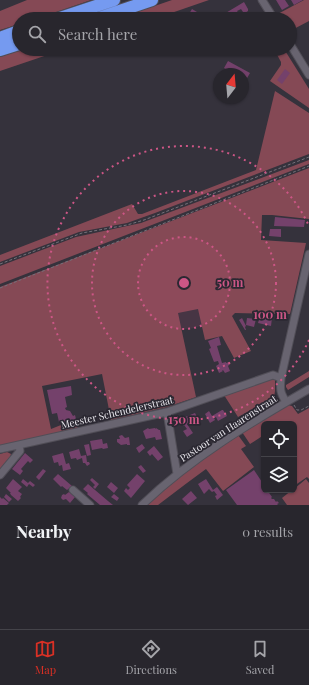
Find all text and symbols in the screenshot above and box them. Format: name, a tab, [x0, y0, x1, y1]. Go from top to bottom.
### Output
search box	[12, 12, 297, 56]
icon: search	[26, 23, 48, 45]
text: Search here	[58, 24, 137, 44]
north arrow	[213, 68, 249, 104]
text: 50 m	[217, 274, 244, 290]
centre of rings	[177, 276, 191, 290]
text: 100 m	[253, 306, 287, 322]
street label: Pastoor van Haarenstraat	[177, 391, 280, 465]
street label: Meester Schendelerstraat	[60, 392, 175, 432]
text: 150 m	[168, 411, 200, 427]
map controls	[261, 421, 297, 493]
button: locate	[261, 421, 297, 457]
button: layers	[261, 457, 297, 493]
text: Nearby	[16, 520, 71, 542]
text: 0 results	[242, 523, 293, 540]
tab: Map	[34, 638, 56, 677]
tab: Directions	[125, 638, 177, 677]
tab: Saved	[246, 638, 274, 677]

